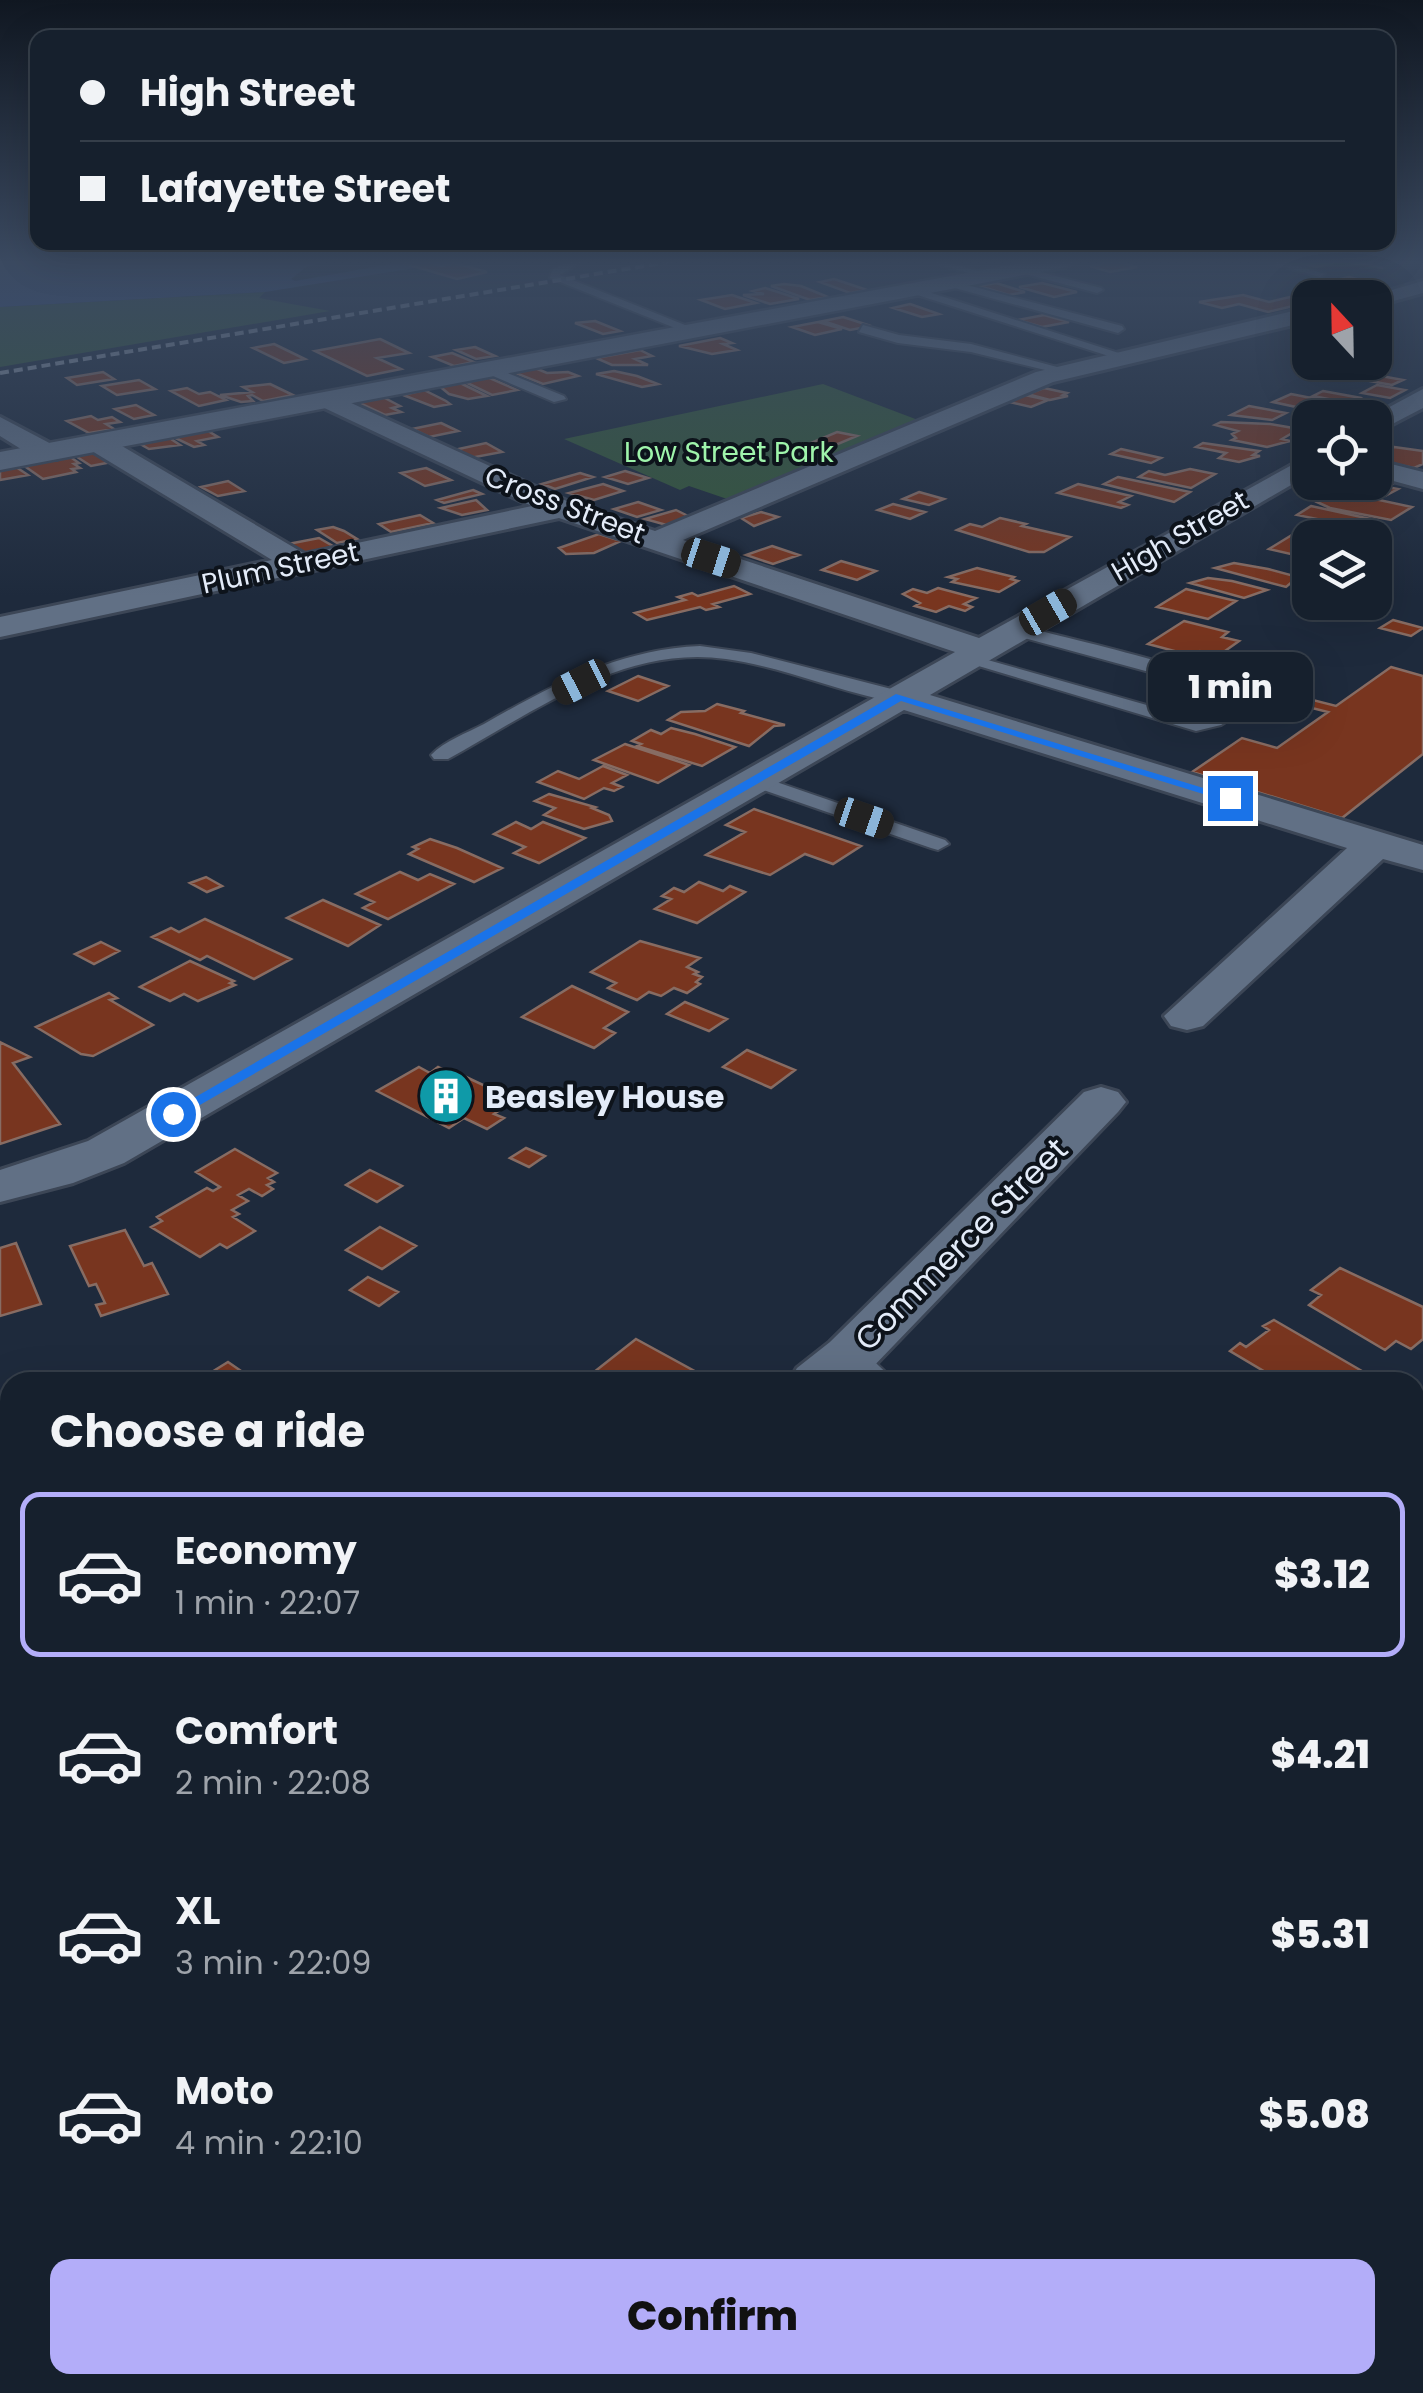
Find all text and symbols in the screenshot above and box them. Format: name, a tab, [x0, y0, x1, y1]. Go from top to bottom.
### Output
text: High Street	[140, 66, 356, 119]
text: Lafayette Street	[140, 162, 450, 215]
north arrow	[1292, 280, 1392, 380]
map controls	[1292, 280, 1392, 620]
button: locate	[1292, 400, 1392, 500]
park label: Low Street Park	[624, 433, 835, 472]
street label: Cross Street	[479, 457, 651, 553]
street label: High Street	[1104, 481, 1256, 591]
button: layers	[1292, 520, 1392, 620]
street label: Plum Street	[198, 532, 362, 604]
car	[678, 534, 744, 582]
car	[1015, 584, 1081, 640]
callout: 1 min	[1148, 653, 1312, 723]
car	[547, 655, 615, 709]
text: 1 min	[1188, 664, 1273, 709]
route end	[1208, 776, 1253, 821]
car	[831, 794, 897, 842]
building icon: Beasley House	[416, 1066, 476, 1126]
place label: Beasley House	[485, 1074, 724, 1119]
route start	[151, 1092, 196, 1137]
street label: Commerce Street	[845, 1128, 1077, 1360]
text: Choose a ride	[50, 1400, 365, 1463]
text: Economy	[175, 1524, 357, 1577]
icon: car	[55, 1530, 145, 1620]
text: $3.12	[1274, 1548, 1370, 1601]
text: 1 min · 22:07	[175, 1580, 360, 1625]
text: Comfort	[175, 1704, 338, 1757]
icon: car	[55, 1710, 145, 1800]
text: $4.21	[1271, 1728, 1370, 1781]
text: 2 min · 22:08	[175, 1760, 371, 1805]
text: XL	[175, 1884, 220, 1937]
icon: car	[55, 1890, 145, 1980]
text: $5.31	[1271, 1908, 1370, 1961]
text: 3 min · 22:09	[175, 1940, 371, 1985]
text: Moto	[175, 2064, 274, 2117]
icon: car	[55, 2070, 145, 2160]
text: $5.08	[1259, 2088, 1370, 2141]
text: 4 min · 22:10	[175, 2120, 363, 2165]
button: Confirm	[50, 2259, 1375, 2374]

